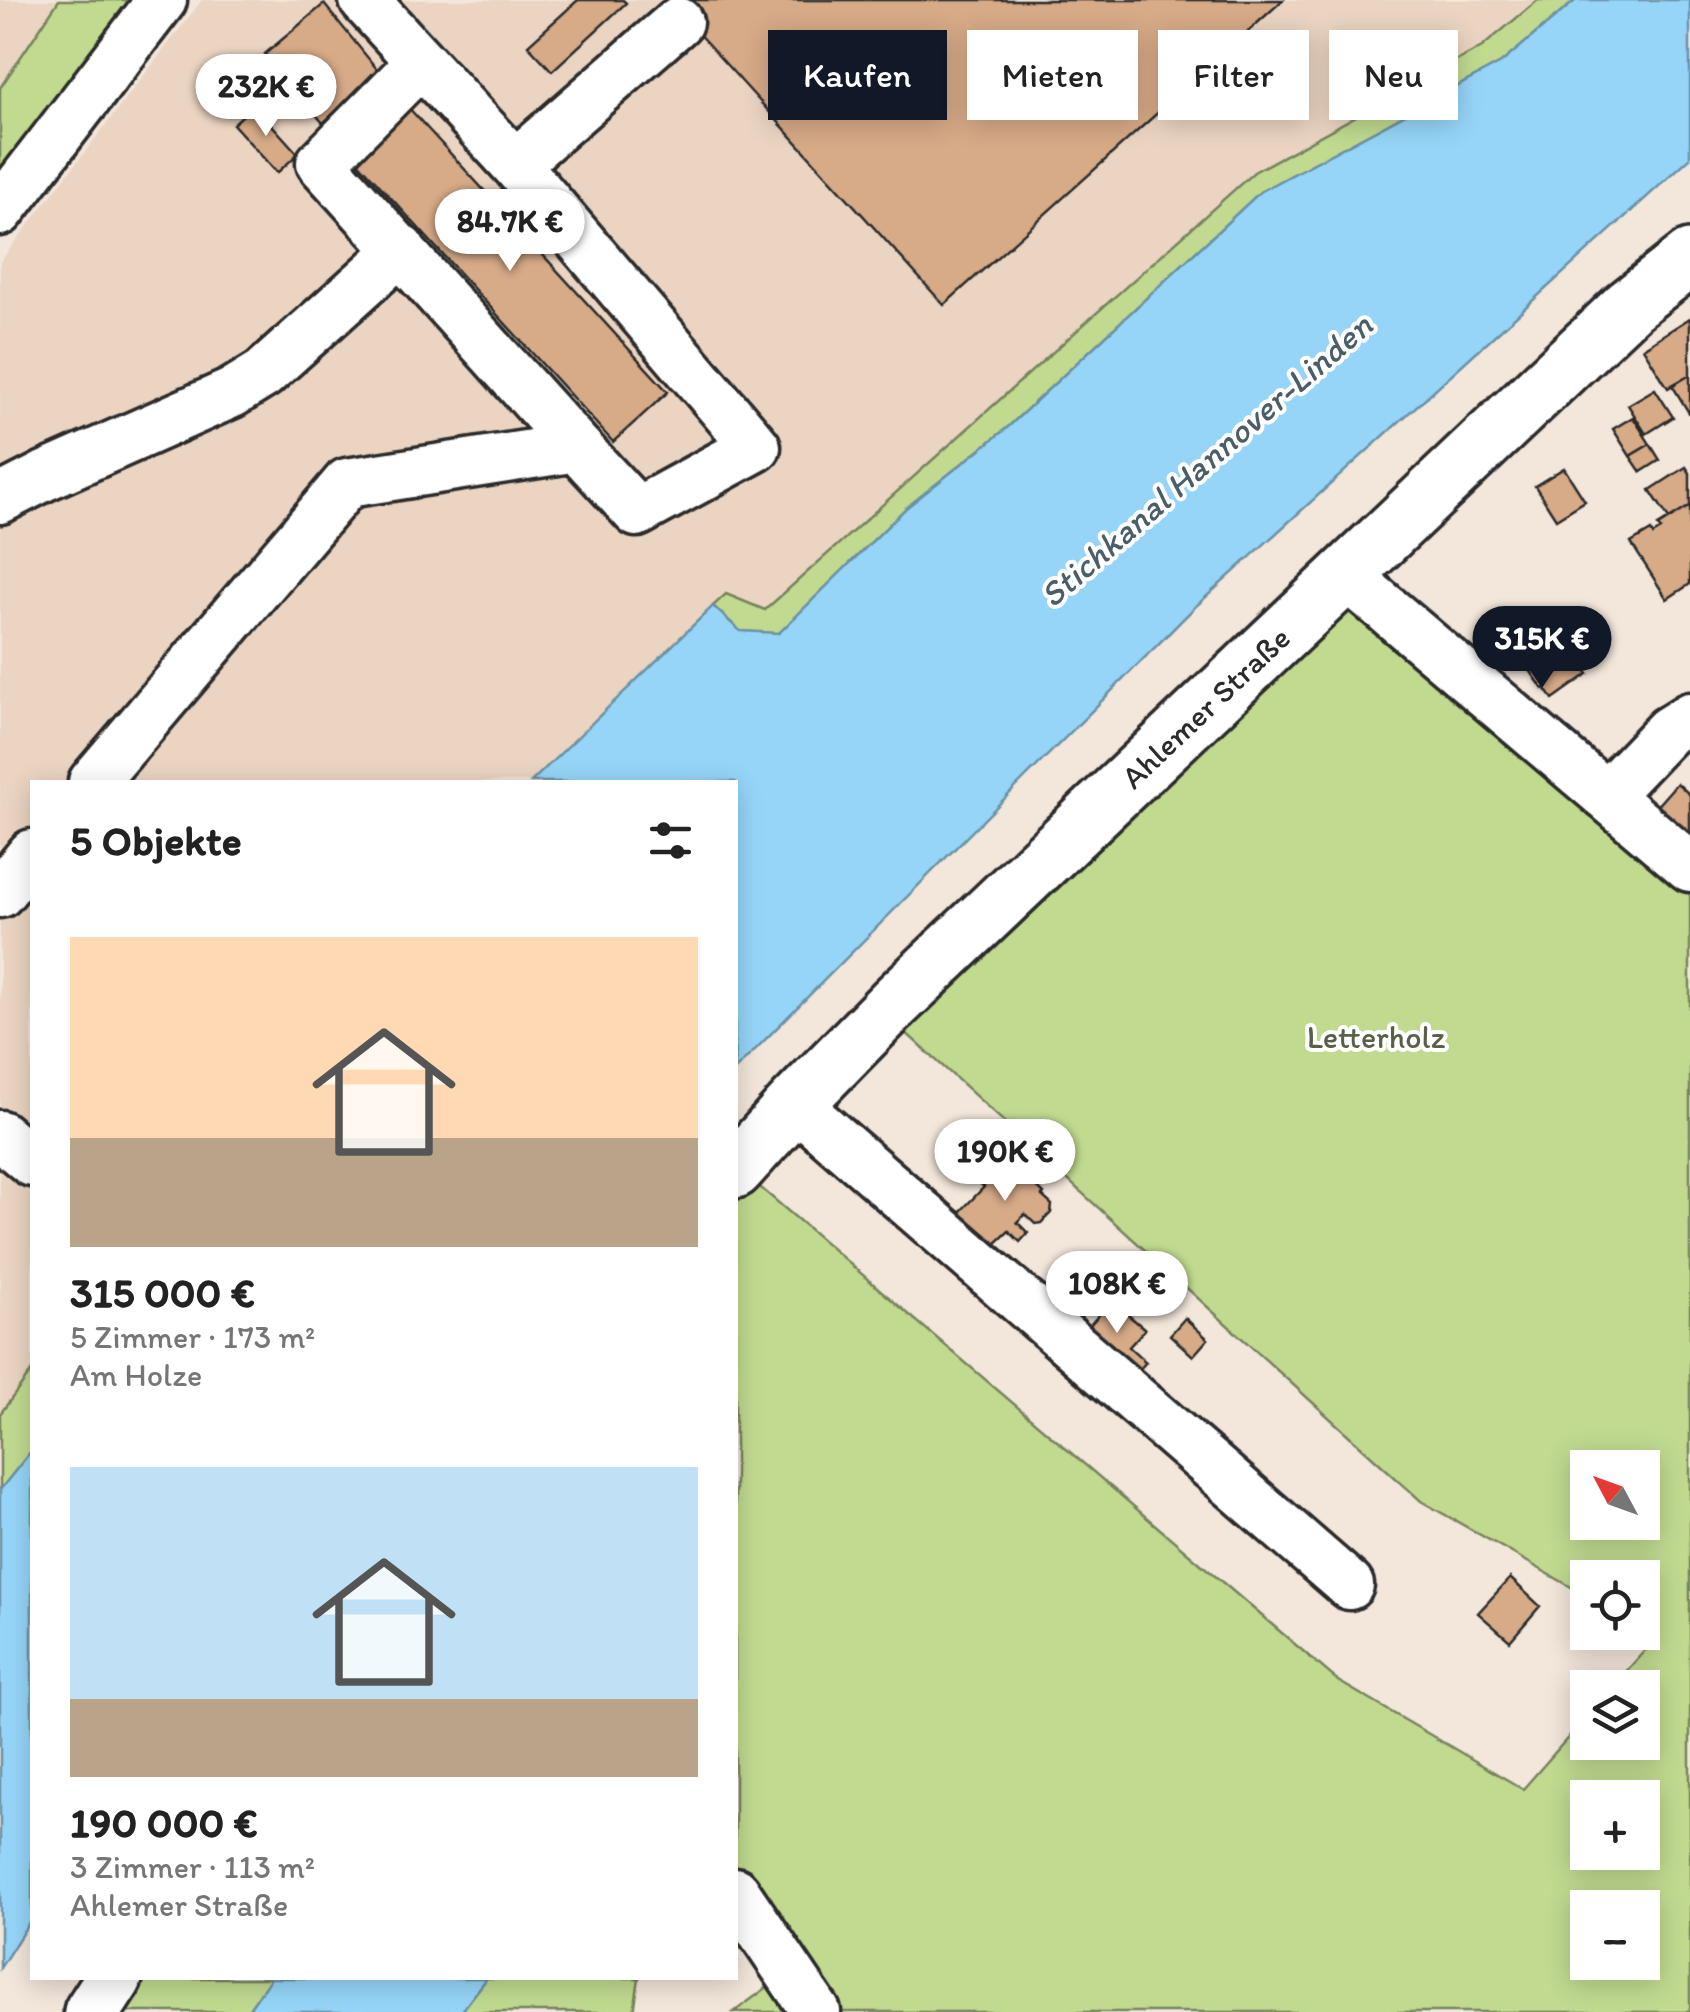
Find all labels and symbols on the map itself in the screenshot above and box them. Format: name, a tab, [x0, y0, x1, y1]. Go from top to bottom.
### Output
pin: 232K €	[185, 54, 347, 139]
pin: 84.7K €	[418, 189, 602, 274]
water label: Stichkanal Hannover-Linden	[1031, 304, 1381, 616]
pin: 315K €	[1461, 606, 1623, 691]
street label: Ahlemer Straße	[1113, 619, 1298, 796]
park label: Letterholz	[1307, 1018, 1445, 1056]
pin: 190K €	[924, 1119, 1086, 1204]
pin: 108K €	[1036, 1251, 1198, 1336]
north arrow	[1570, 1450, 1660, 1540]

